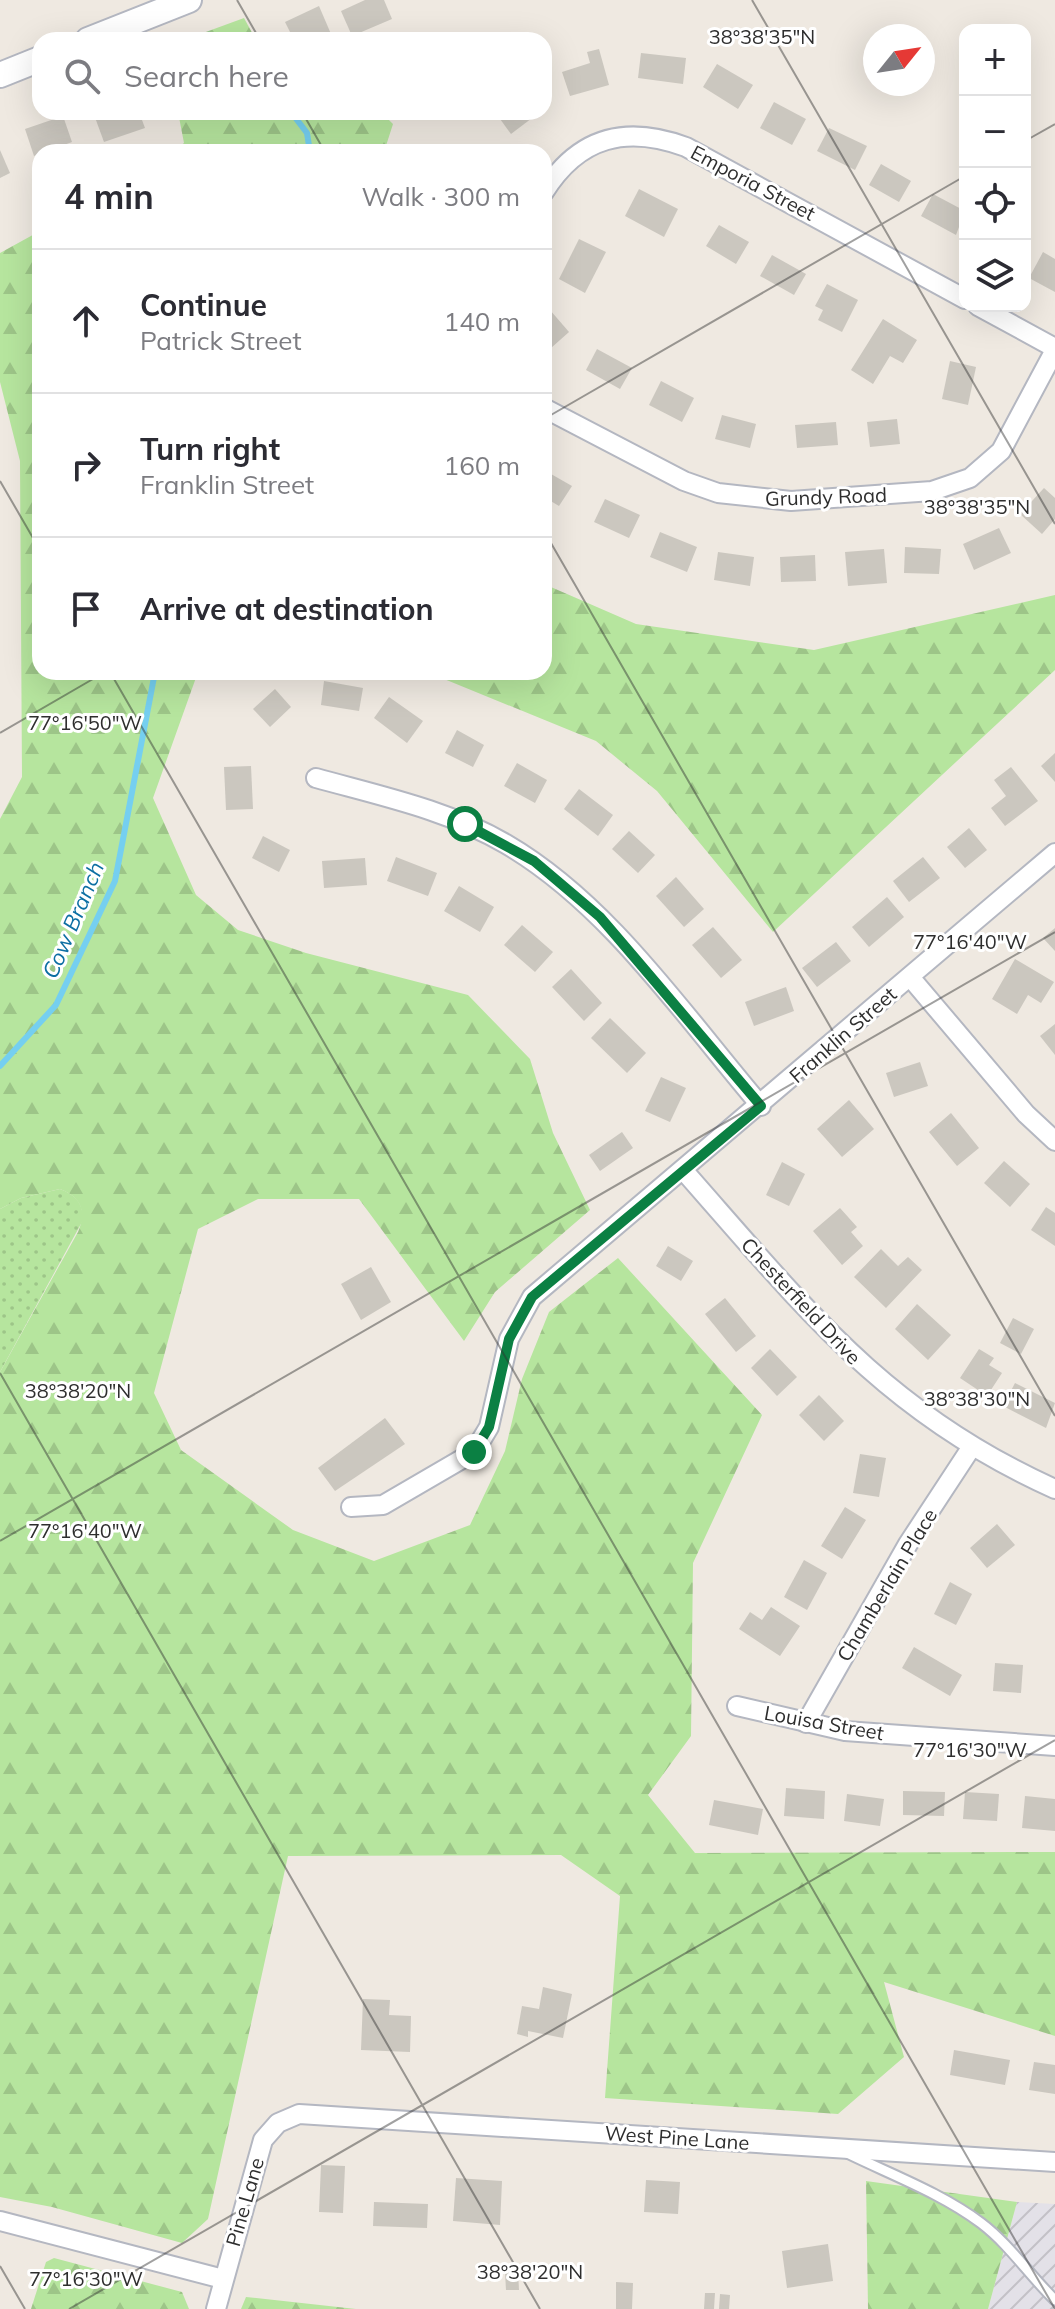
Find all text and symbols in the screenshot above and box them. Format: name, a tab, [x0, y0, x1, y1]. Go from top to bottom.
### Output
text: 38°38'35"N	[709, 24, 815, 49]
north arrow	[863, 24, 935, 96]
map controls	[959, 24, 1031, 312]
button: +	[959, 24, 1031, 96]
search box	[32, 32, 552, 120]
icon: search	[60, 54, 104, 98]
text: Search here	[124, 57, 289, 95]
button: −	[959, 96, 1031, 168]
street label: Emporia Street	[687, 139, 820, 226]
button: locate	[959, 168, 1031, 240]
text: 4 min	[64, 175, 154, 218]
text: Walk · 300 m	[361, 180, 520, 213]
button: layers	[959, 240, 1031, 312]
text: Continue	[140, 286, 267, 324]
icon: ahead	[64, 299, 108, 343]
text: 140 m	[444, 305, 520, 338]
text: Patrick Street	[140, 324, 302, 357]
text: Turn right	[140, 430, 280, 468]
icon: right	[64, 443, 108, 487]
text: 160 m	[444, 449, 520, 482]
text: Franklin Street	[140, 468, 314, 501]
street label: Grundy Road	[765, 482, 887, 511]
text: 38°38'35"N	[924, 494, 1030, 519]
icon: arrive	[64, 587, 108, 631]
text: Arrive at destination	[140, 590, 434, 628]
text: 77°16'50"W	[28, 710, 142, 735]
route start	[447, 806, 483, 842]
water label: Cow Branch	[36, 857, 110, 983]
text: 77°16'40"W	[913, 929, 1027, 954]
street label: Franklin Street	[784, 981, 901, 1088]
street label: Chesterfield Drive	[736, 1232, 867, 1369]
text: 38°38'20"N	[25, 1378, 131, 1403]
text: 38°38'30"N	[924, 1386, 1030, 1411]
route end	[456, 1434, 492, 1470]
street label: Chamberlain Place	[831, 1504, 942, 1666]
text: 77°16'40"W	[28, 1518, 142, 1543]
street label: Louisa Street	[762, 1700, 886, 1745]
text: 77°16'30"W	[913, 1737, 1027, 1762]
street label: West Pine Lane	[604, 2120, 750, 2155]
street label: Pine Lane	[220, 2155, 269, 2249]
text: 38°38'20"N	[477, 2259, 583, 2284]
text: 77°16'30"W	[29, 2266, 143, 2291]

